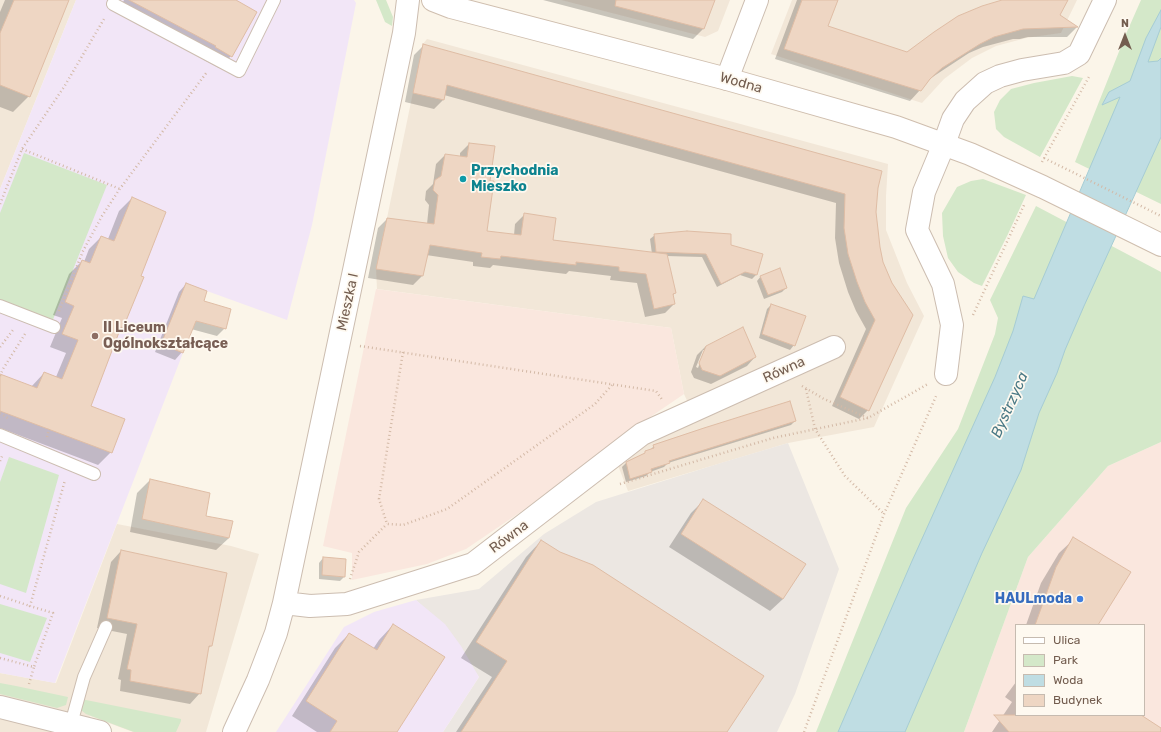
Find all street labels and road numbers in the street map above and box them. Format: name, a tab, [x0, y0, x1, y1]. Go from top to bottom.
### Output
street label: Wodna	[718, 69, 764, 97]
street label: Mieszka I	[334, 272, 362, 332]
street label: Równa	[760, 353, 808, 387]
street label: Równa	[486, 517, 532, 557]

